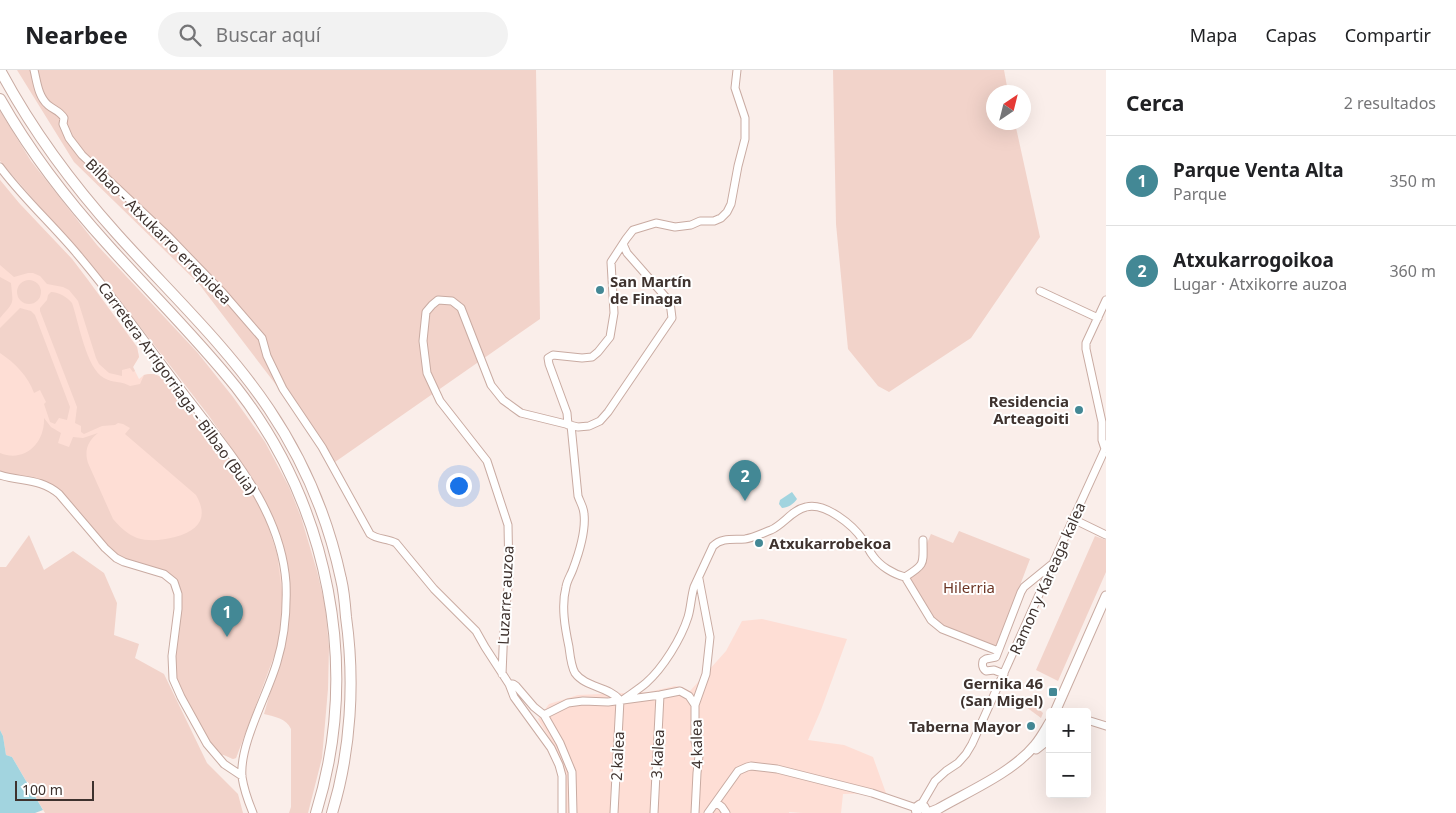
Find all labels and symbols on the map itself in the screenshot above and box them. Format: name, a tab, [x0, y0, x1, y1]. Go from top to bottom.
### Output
north arrow	[986, 85, 1031, 130]
street label: Bilbao - Atxukarro errepidea	[82, 154, 236, 308]
place label: San Martín de Finaga	[610, 271, 691, 308]
street label: Carretera Arrigorriaga - Bilbao (Buia)	[94, 278, 262, 498]
marker: San Martín de Finaga	[594, 284, 606, 296]
place label: Residencia Arteagoiti	[989, 391, 1069, 428]
marker: Residencia Arteagoiti	[1073, 404, 1085, 416]
pin: 2	[729, 460, 761, 501]
your location	[446, 473, 472, 499]
street label: Ramon y Kareaga kalea	[1004, 499, 1090, 657]
place label: Atxukarrobekoa	[769, 533, 891, 553]
marker: Atxukarrobekoa	[753, 537, 765, 549]
street label: Luzarre auzoa	[492, 545, 518, 645]
park label: Hilerria	[943, 577, 995, 597]
pin: 1	[211, 596, 243, 637]
place label: Gernika 46 (San Migel)	[960, 673, 1043, 710]
marker: Gernika 46 (San Migel)	[1047, 686, 1059, 698]
place label: Taberna Mayor	[909, 716, 1021, 736]
street label: 4 kalea	[686, 719, 706, 769]
marker: Taberna Mayor	[1025, 720, 1037, 732]
street label: 3 kalea	[646, 729, 668, 779]
street label: 2 kalea	[606, 731, 628, 781]
scale bar	[15, 778, 94, 801]

